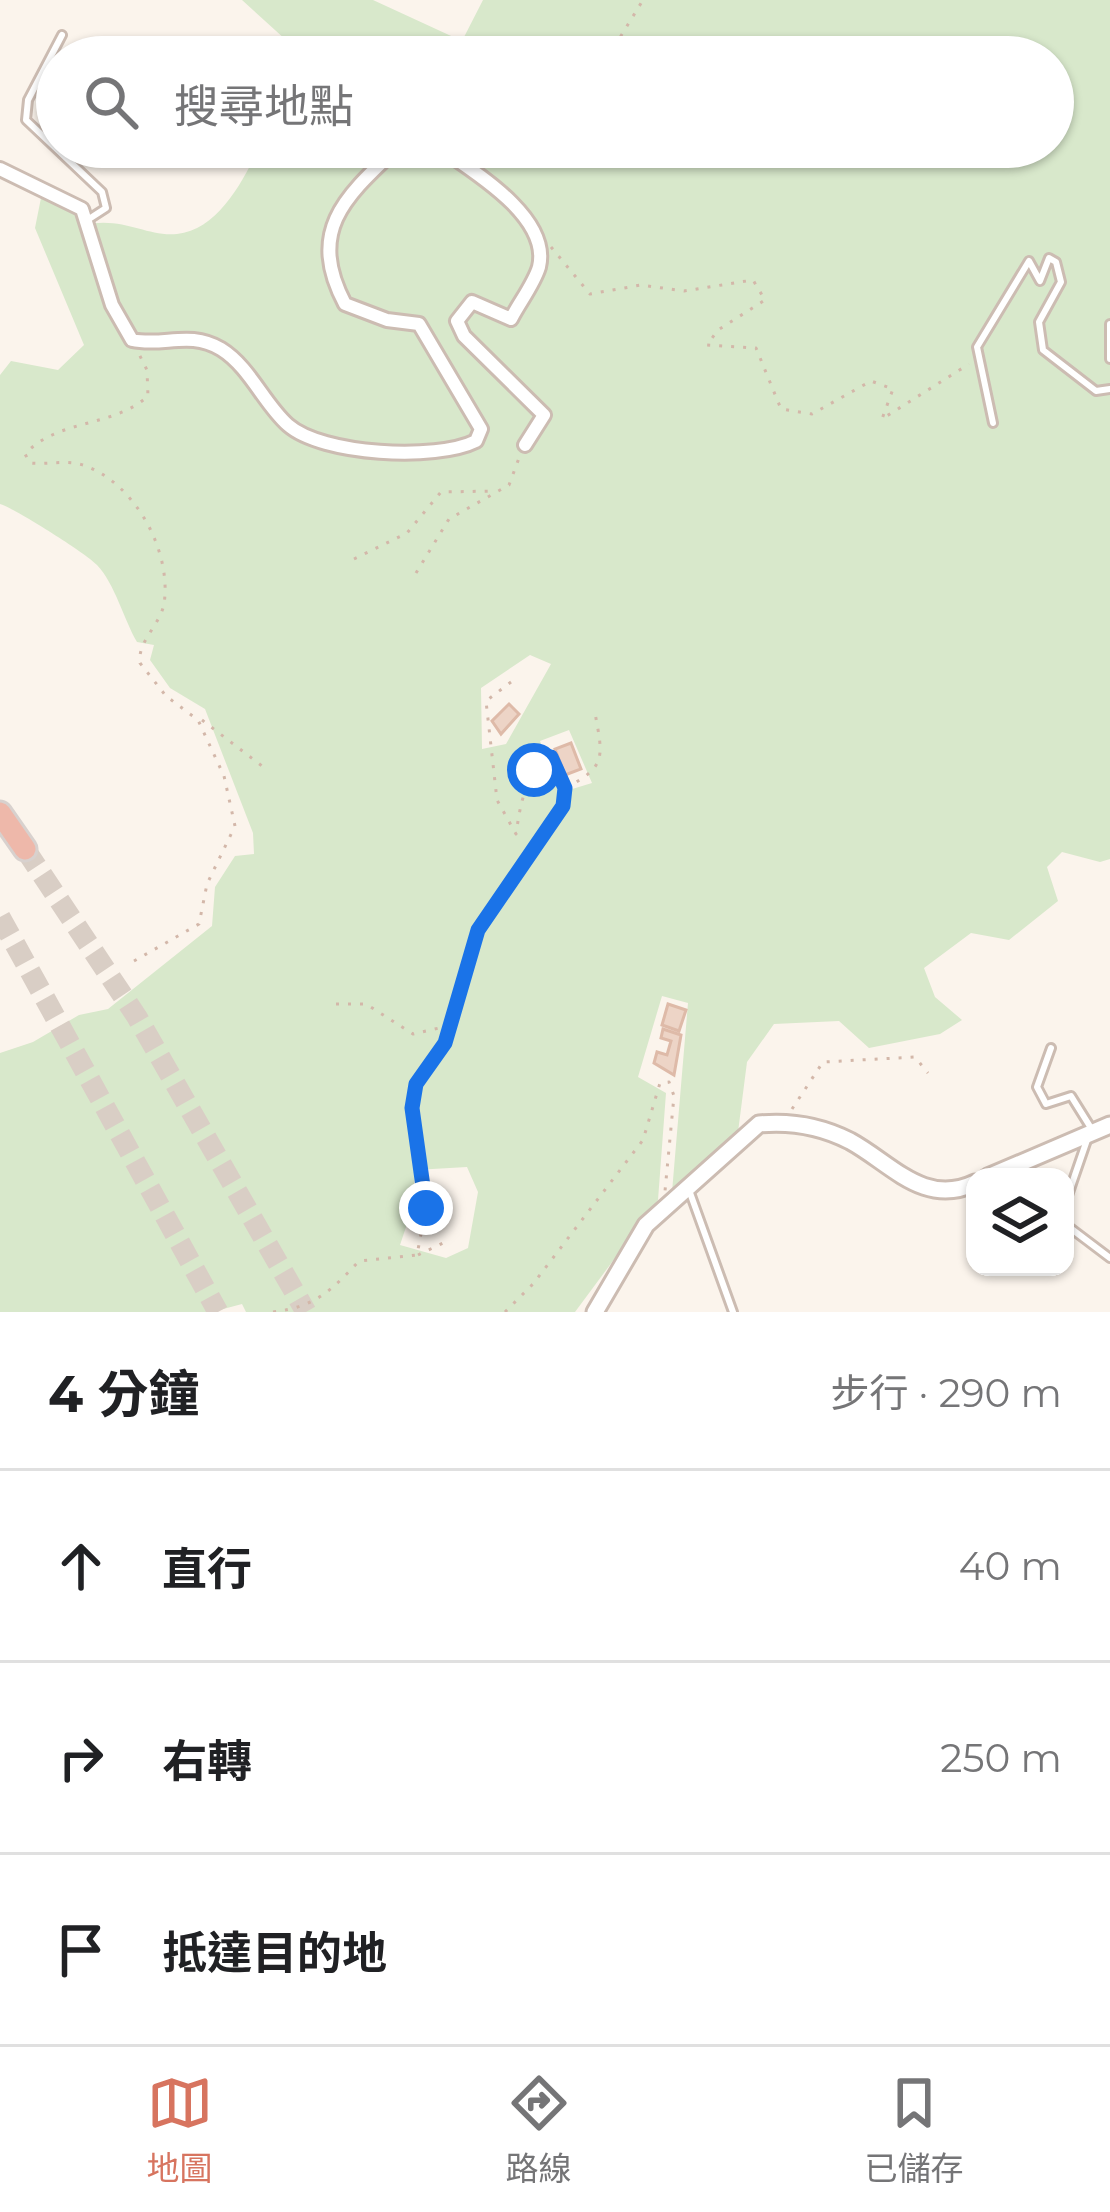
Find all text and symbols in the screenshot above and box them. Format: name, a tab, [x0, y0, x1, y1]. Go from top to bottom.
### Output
search box	[36, 36, 1074, 168]
icon: search	[78, 69, 144, 135]
text: 搜尋地點	[174, 78, 354, 133]
route start	[507, 743, 561, 797]
map controls	[966, 1168, 1074, 1276]
button: layers	[966, 1168, 1074, 1276]
route end	[399, 1181, 453, 1235]
text: 4 分鐘	[48, 1363, 200, 1425]
text: 步行 · 290 m	[830, 1369, 1062, 1417]
icon: ahead	[48, 1533, 114, 1599]
text: 直行	[162, 1541, 252, 1596]
text: 40 m	[959, 1542, 1062, 1590]
icon: right	[48, 1725, 114, 1791]
text: 右轉	[162, 1733, 252, 1788]
text: 250 m	[940, 1734, 1062, 1782]
icon: arrive	[48, 1917, 114, 1983]
text: 抵達目的地	[162, 1925, 387, 1980]
tab: 地圖	[147, 2070, 213, 2190]
tab: 路線	[506, 2070, 572, 2190]
tab: 已儲存	[865, 2070, 964, 2190]

